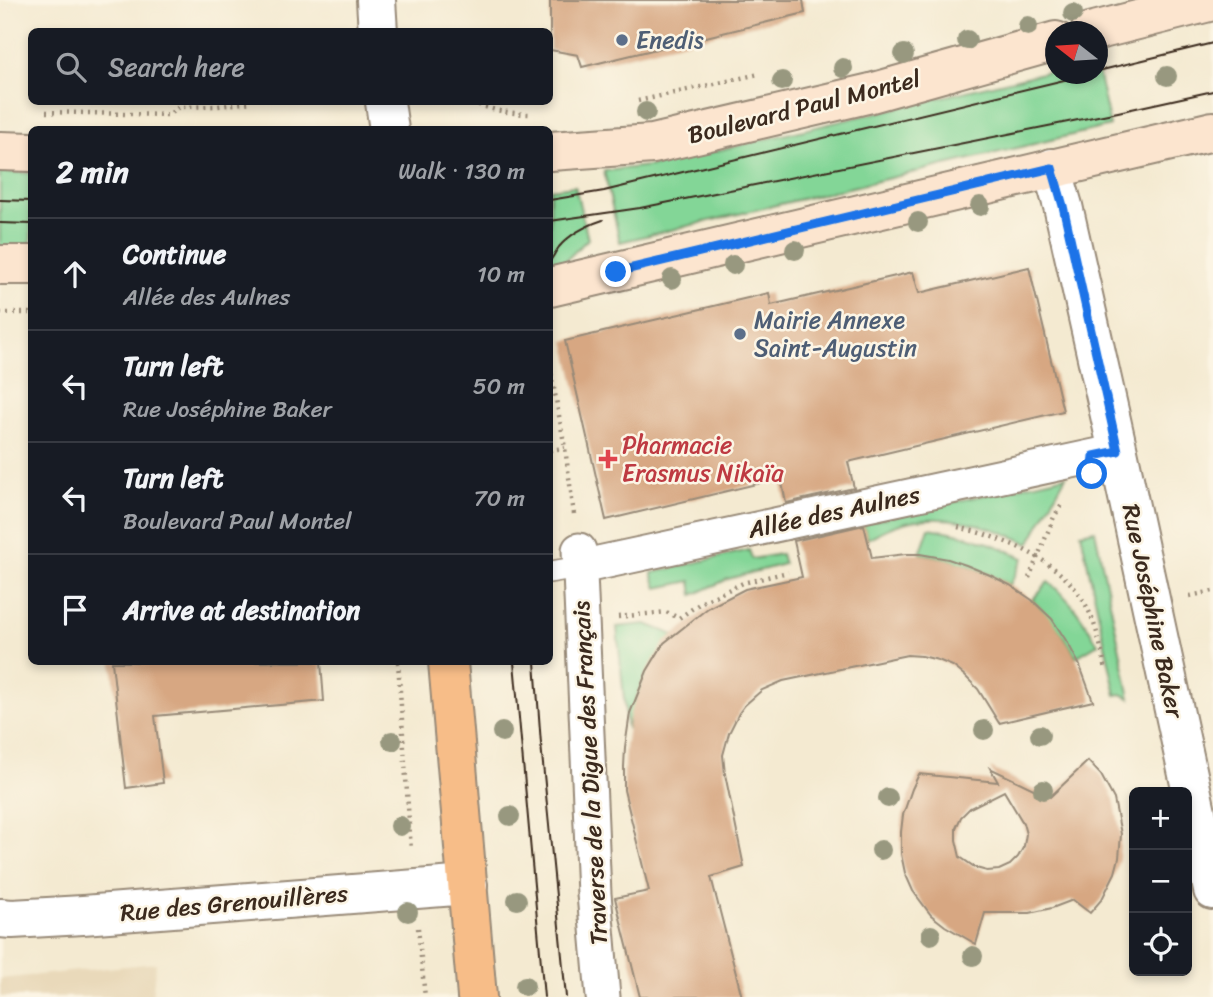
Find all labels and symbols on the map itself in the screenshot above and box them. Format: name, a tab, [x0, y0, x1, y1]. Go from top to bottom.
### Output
place label: Enedis	[636, 19, 704, 61]
north arrow	[1045, 21, 1108, 84]
marker: Enedis	[614, 32, 630, 48]
street label: Boulevard Paul Montel	[683, 57, 926, 156]
route end	[600, 256, 631, 287]
place label: Mairie Annexe Saint-Augustin	[754, 299, 917, 369]
marker: Mairie Annexe Saint-Augustin	[732, 326, 748, 342]
place label: Pharmacie Erasmus Nikaïa	[622, 424, 785, 494]
marker: Pharmacie Erasmus Nikaïa	[600, 451, 616, 467]
route start	[1076, 458, 1107, 489]
street label: Allée des Aulnes	[743, 473, 925, 551]
street label: Rue Joséphine Baker	[1110, 500, 1196, 723]
street label: Traverse de la Digue des Français	[560, 600, 620, 946]
street label: Rue des Grenouillères	[118, 872, 350, 934]

